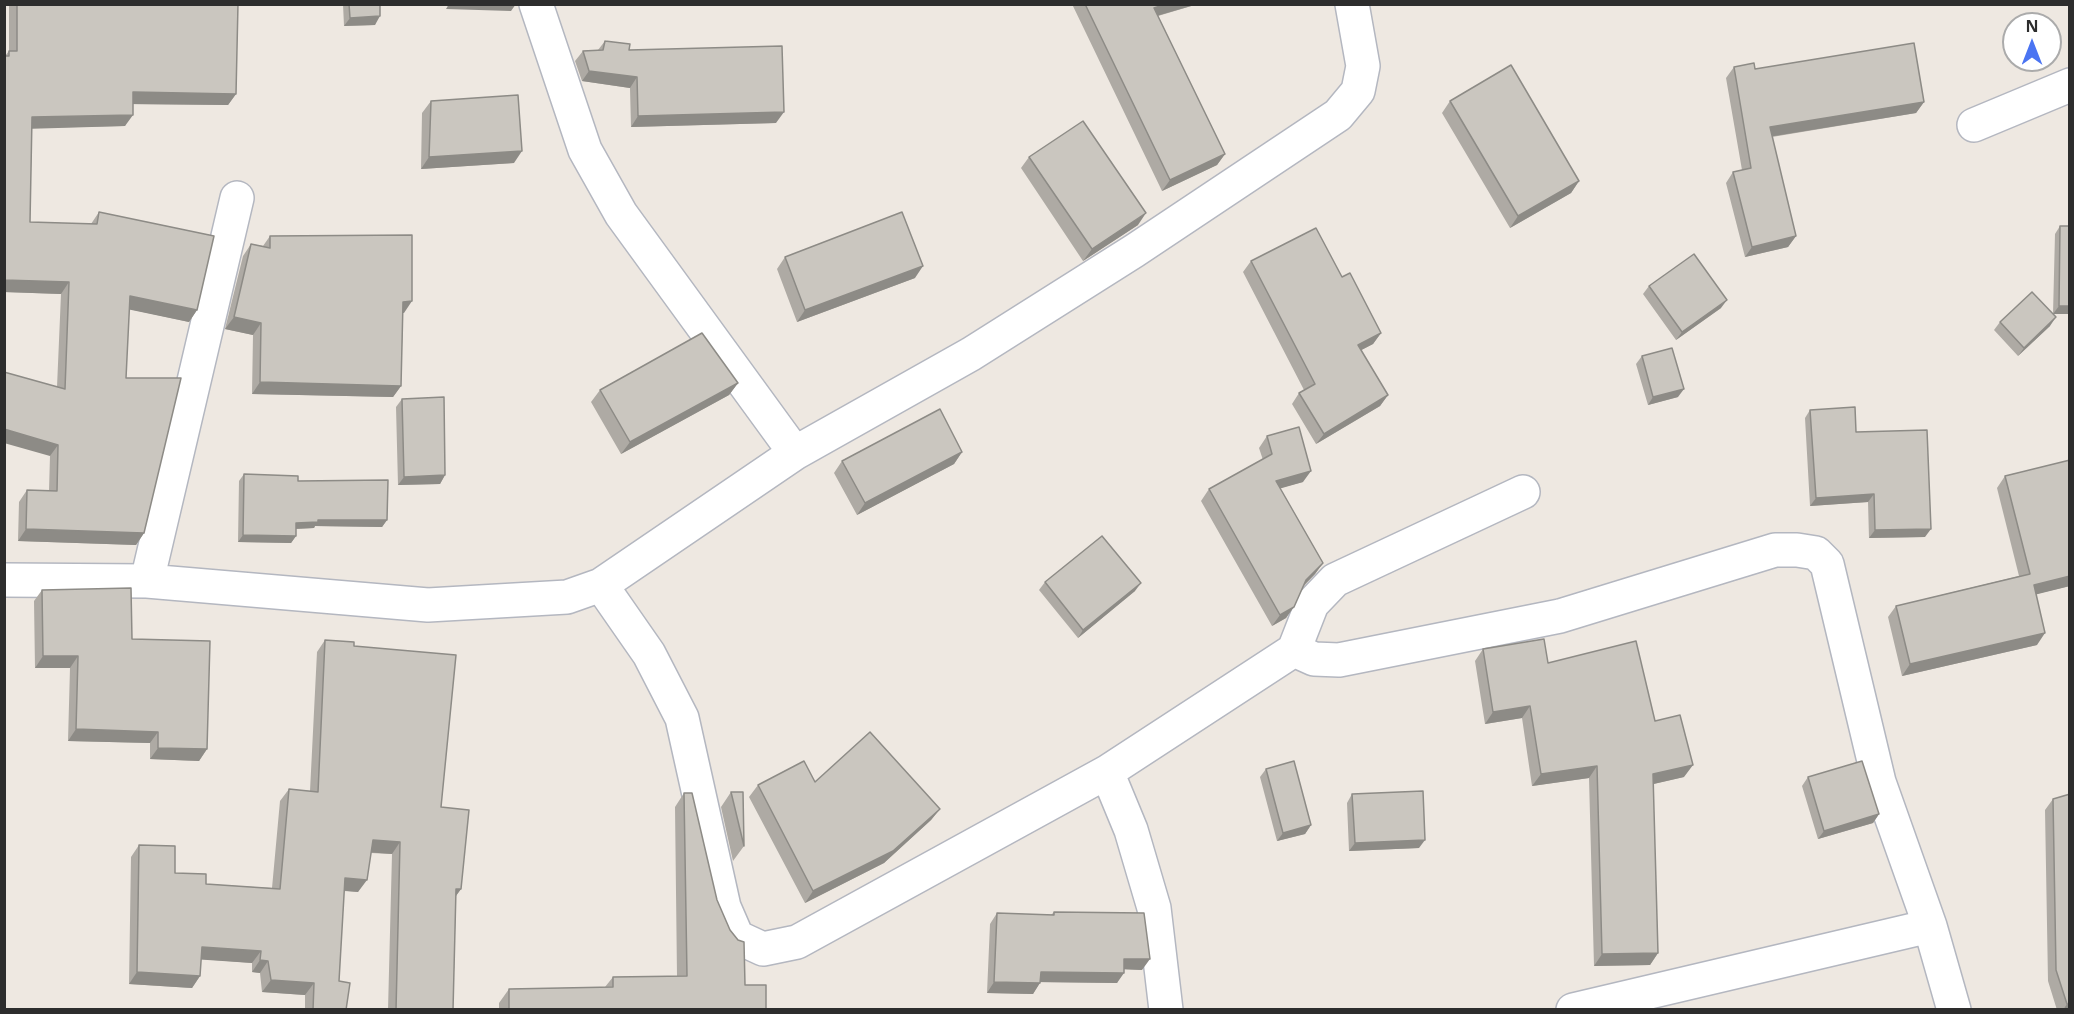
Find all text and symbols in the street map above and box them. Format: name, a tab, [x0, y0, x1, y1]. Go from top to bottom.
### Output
north arrow	[2002, 12, 2062, 72]
text: N	[2025, 15, 2039, 37]

